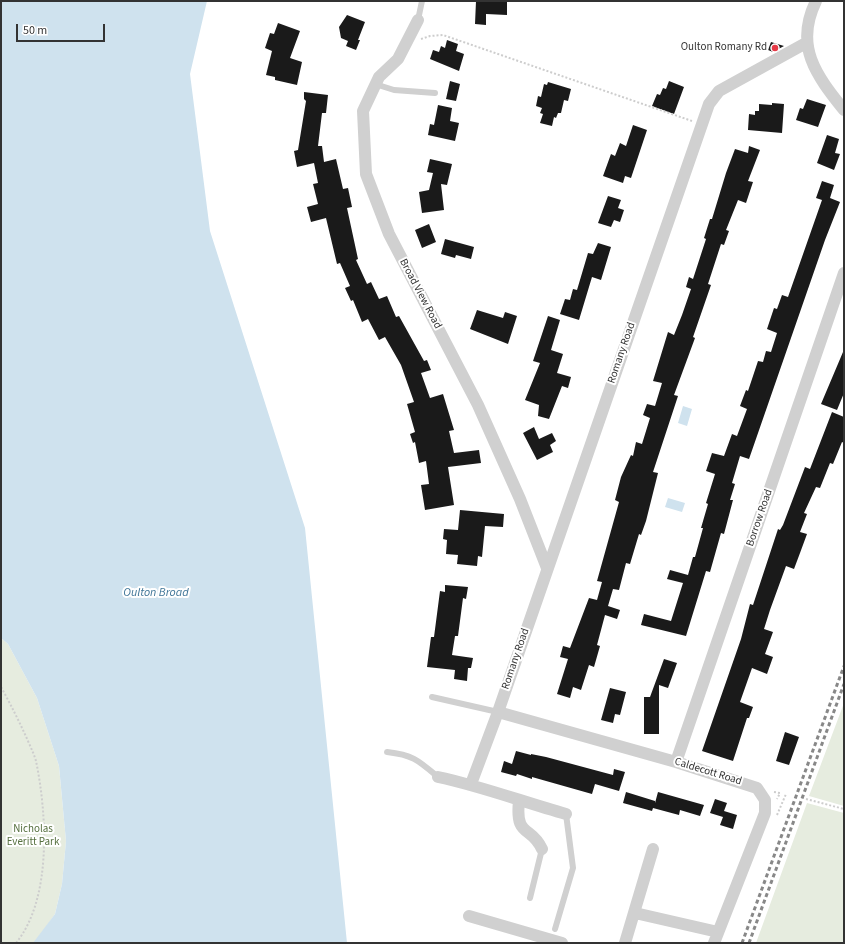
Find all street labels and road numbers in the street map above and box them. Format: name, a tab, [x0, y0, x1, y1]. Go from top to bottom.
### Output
street label: Broad View Road	[396, 257, 444, 331]
street label: Romany Road	[605, 321, 639, 385]
street label: Borrow Road	[744, 488, 776, 548]
street label: Romany Road	[499, 627, 533, 691]
street label: Caldecott Road	[673, 755, 743, 789]

